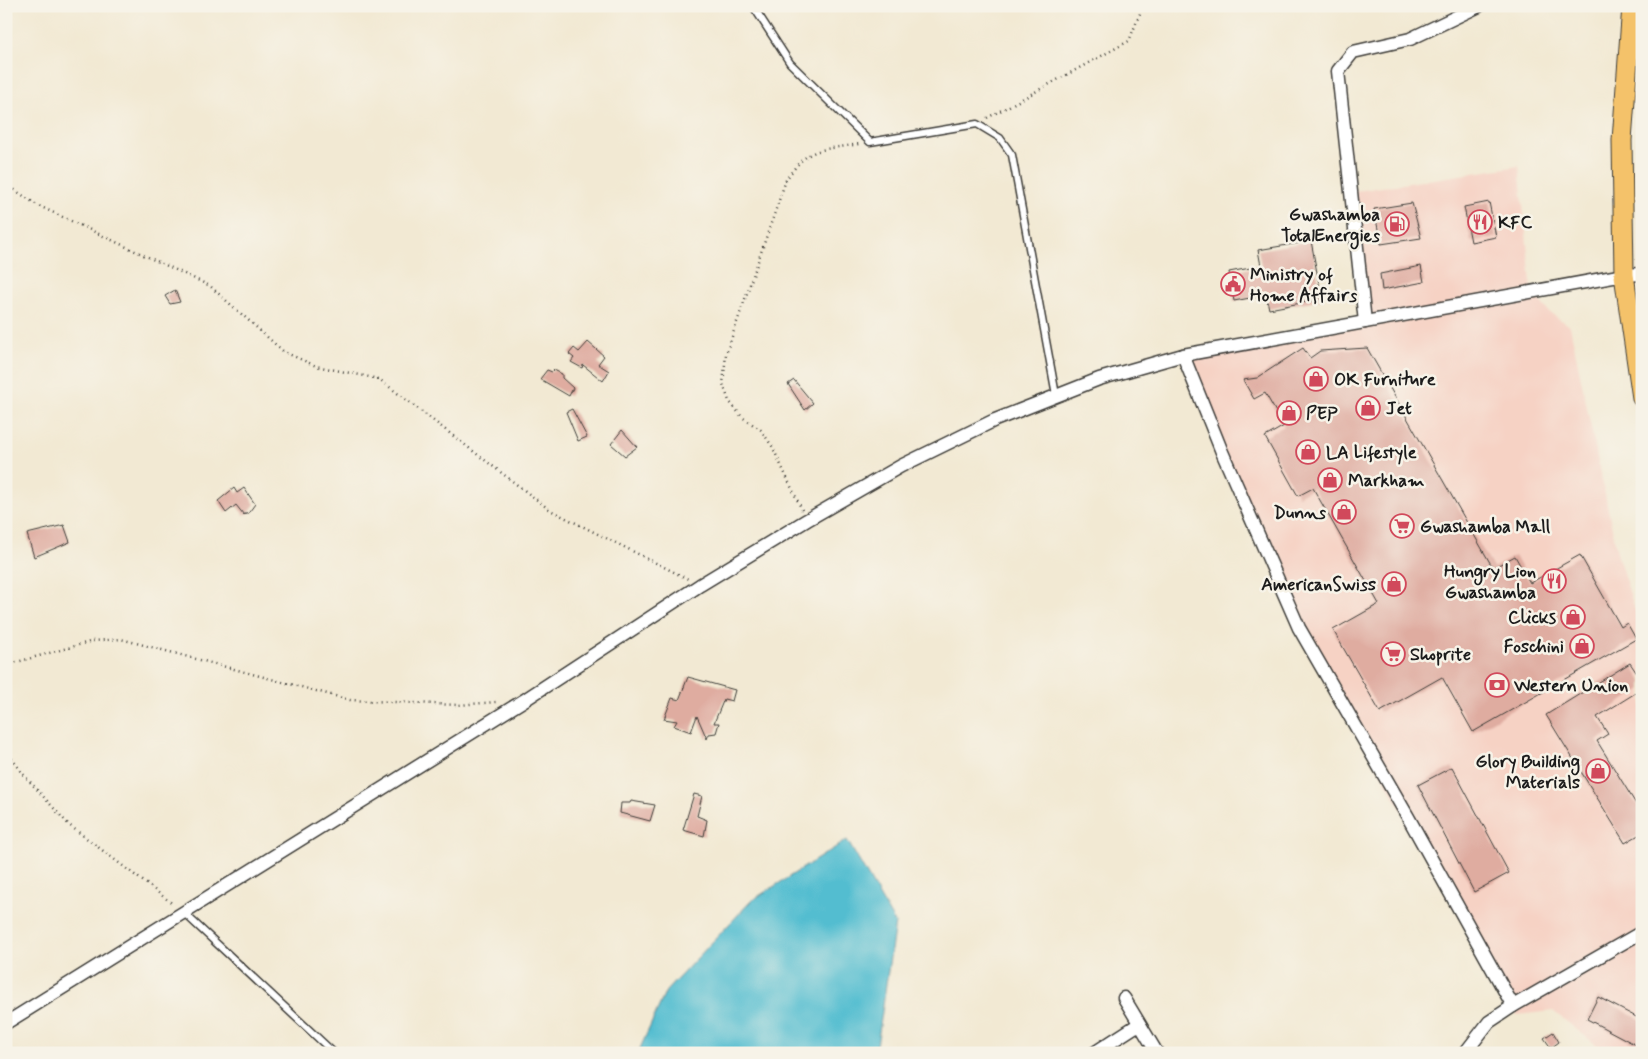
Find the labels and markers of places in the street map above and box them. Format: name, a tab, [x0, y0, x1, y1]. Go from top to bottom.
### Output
place label: Gwashamba TotalEnergies	[1281, 203, 1380, 250]
restaurant icon: KFC	[1467, 209, 1493, 235]
fuel station icon: Gwashamba TotalEnergies	[1384, 211, 1410, 237]
place label: KFC	[1498, 211, 1532, 235]
place label: Ministry of Home Affairs	[1250, 263, 1357, 308]
public building icon: Ministry of Home Affairs	[1220, 271, 1246, 297]
shop icon: OK Furniture	[1303, 366, 1329, 392]
place label: OK Furniture	[1334, 368, 1436, 392]
shop icon: Jet	[1355, 395, 1381, 421]
place label: Jet	[1386, 397, 1412, 421]
shop icon: PEP	[1276, 400, 1302, 426]
place label: PEP	[1306, 402, 1338, 426]
shop icon: LA Lifestyle	[1295, 439, 1321, 465]
place label: LA Lifestyle	[1326, 441, 1417, 465]
shop icon: Markham	[1317, 467, 1343, 493]
place label: Markham	[1348, 469, 1424, 493]
shop icon: Dunns	[1331, 499, 1357, 525]
place label: Dunns	[1273, 501, 1326, 525]
supermarket icon: Gwashamba Mall	[1389, 513, 1415, 539]
place label: Gwashamba Mall	[1420, 515, 1551, 539]
place label: Hungry Lion Gwashamba	[1444, 560, 1536, 605]
restaurant icon: Hungry Lion Gwashamba	[1541, 568, 1567, 594]
shop icon: AmericanSwiss	[1381, 571, 1407, 597]
place label: AmericanSwiss	[1261, 573, 1376, 597]
shop icon: Clicks	[1560, 604, 1586, 630]
place label: Clicks	[1508, 606, 1556, 630]
shop icon: Foschini	[1569, 633, 1595, 659]
place label: Foschini	[1504, 635, 1564, 659]
supermarket icon: Shoprite	[1380, 641, 1406, 667]
place label: Shoprite	[1410, 643, 1471, 667]
bank icon: Western Union	[1484, 672, 1510, 698]
place label: Western Union	[1513, 674, 1628, 698]
place label: Glory Building Materials	[1476, 750, 1580, 795]
shop icon: Glory Building Materials	[1585, 758, 1611, 784]

